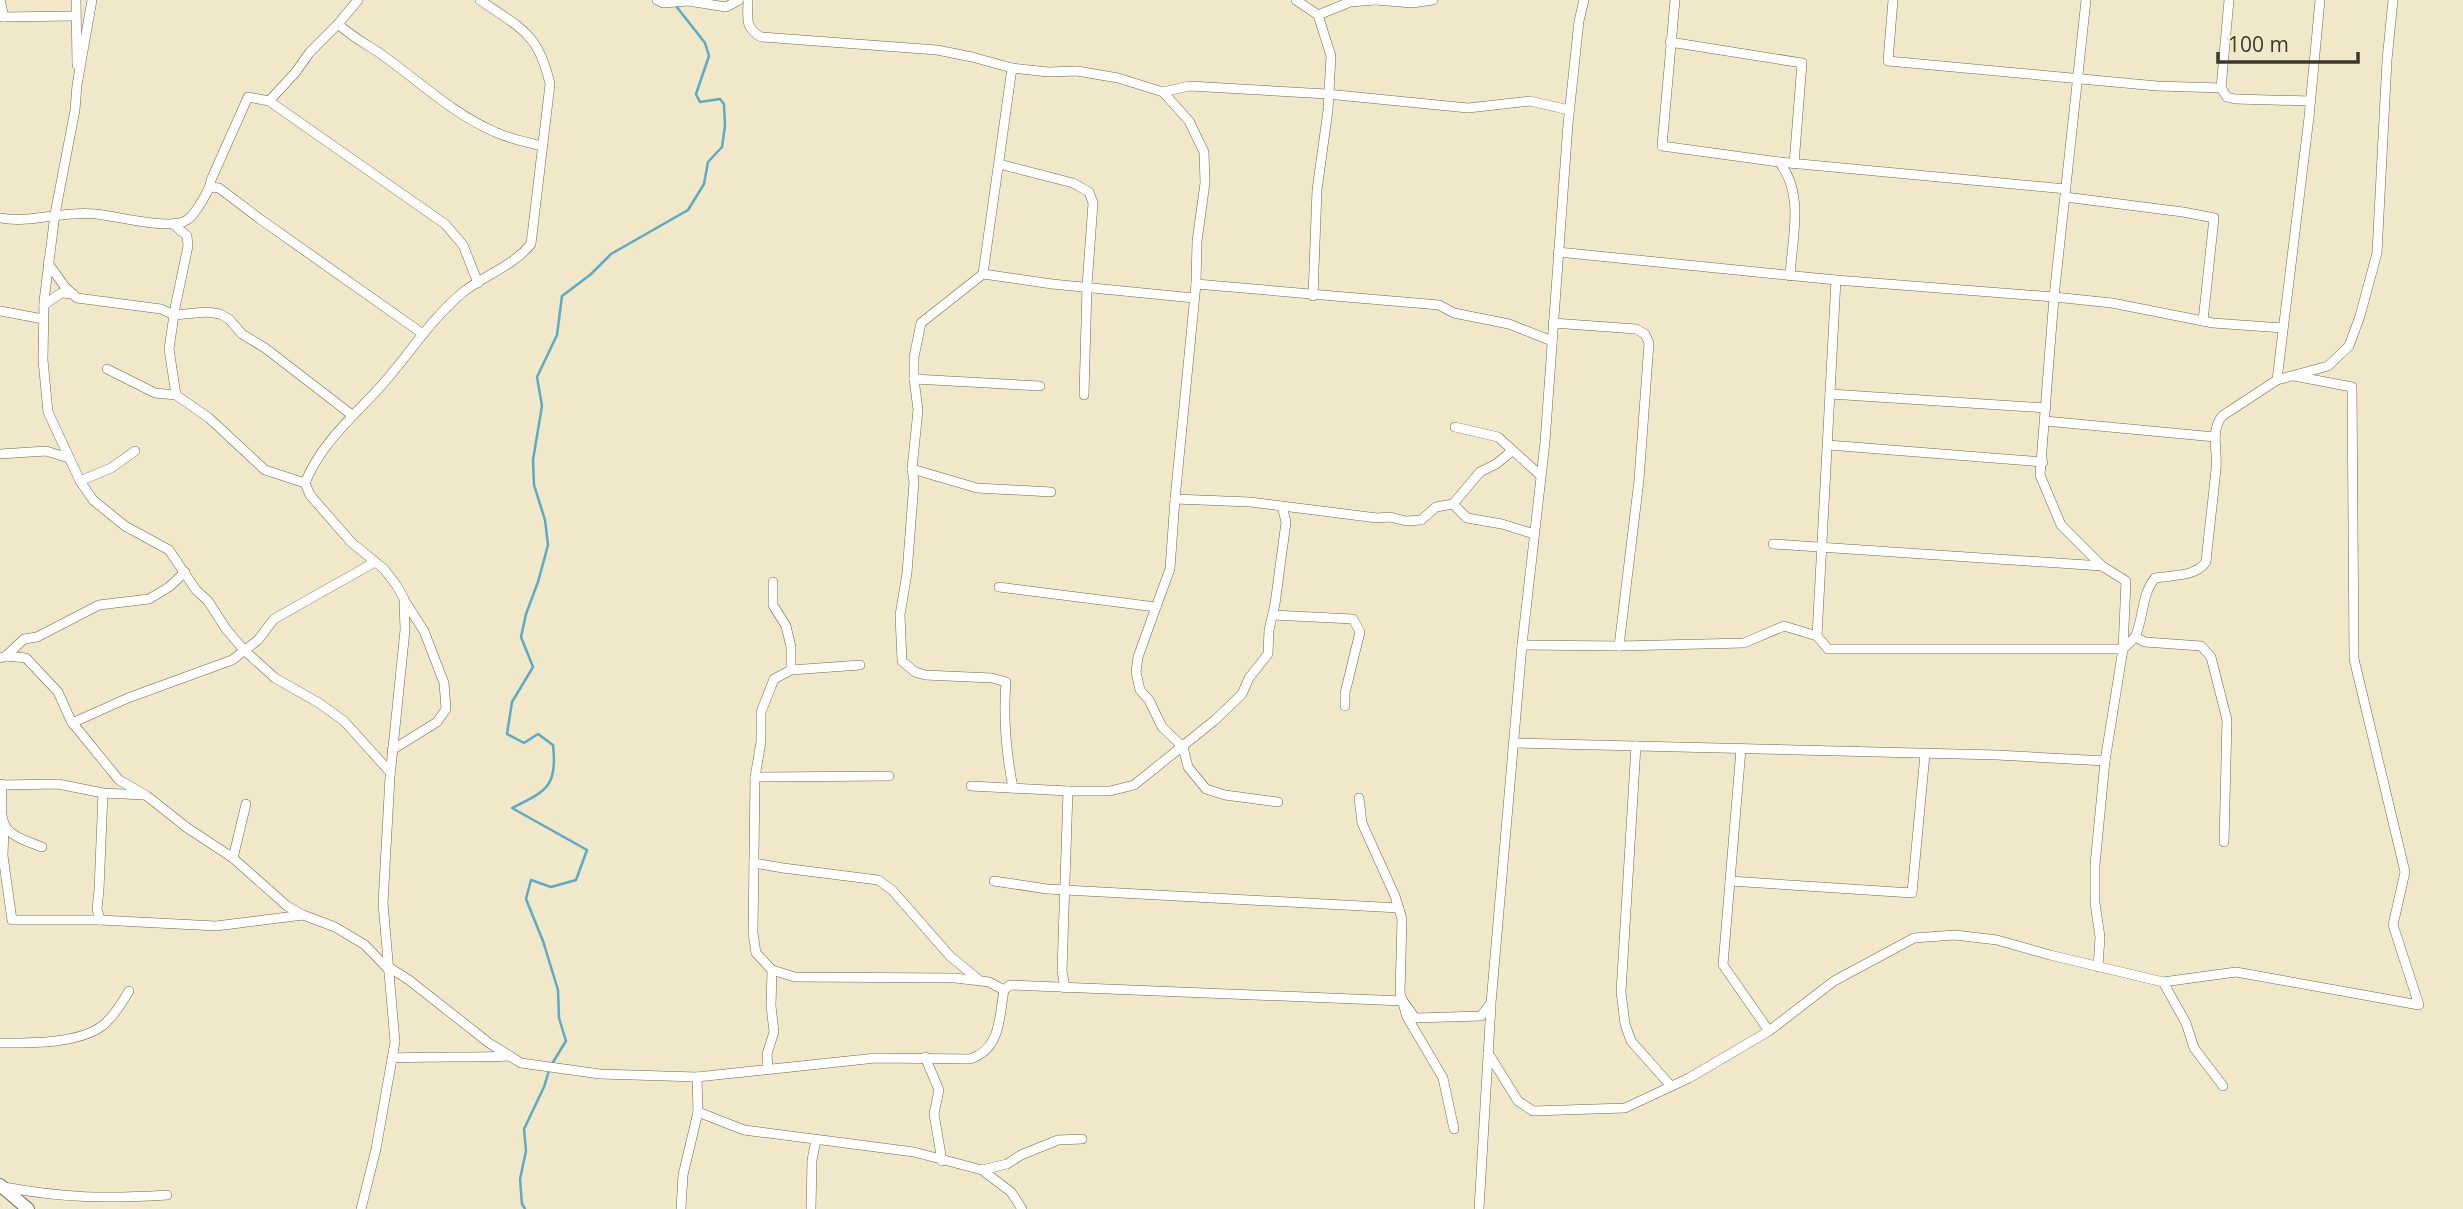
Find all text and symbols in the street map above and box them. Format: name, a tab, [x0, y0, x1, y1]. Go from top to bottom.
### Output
scale bar	[2218, 21, 2358, 65]
text: 100 m	[2228, 30, 2289, 58]

